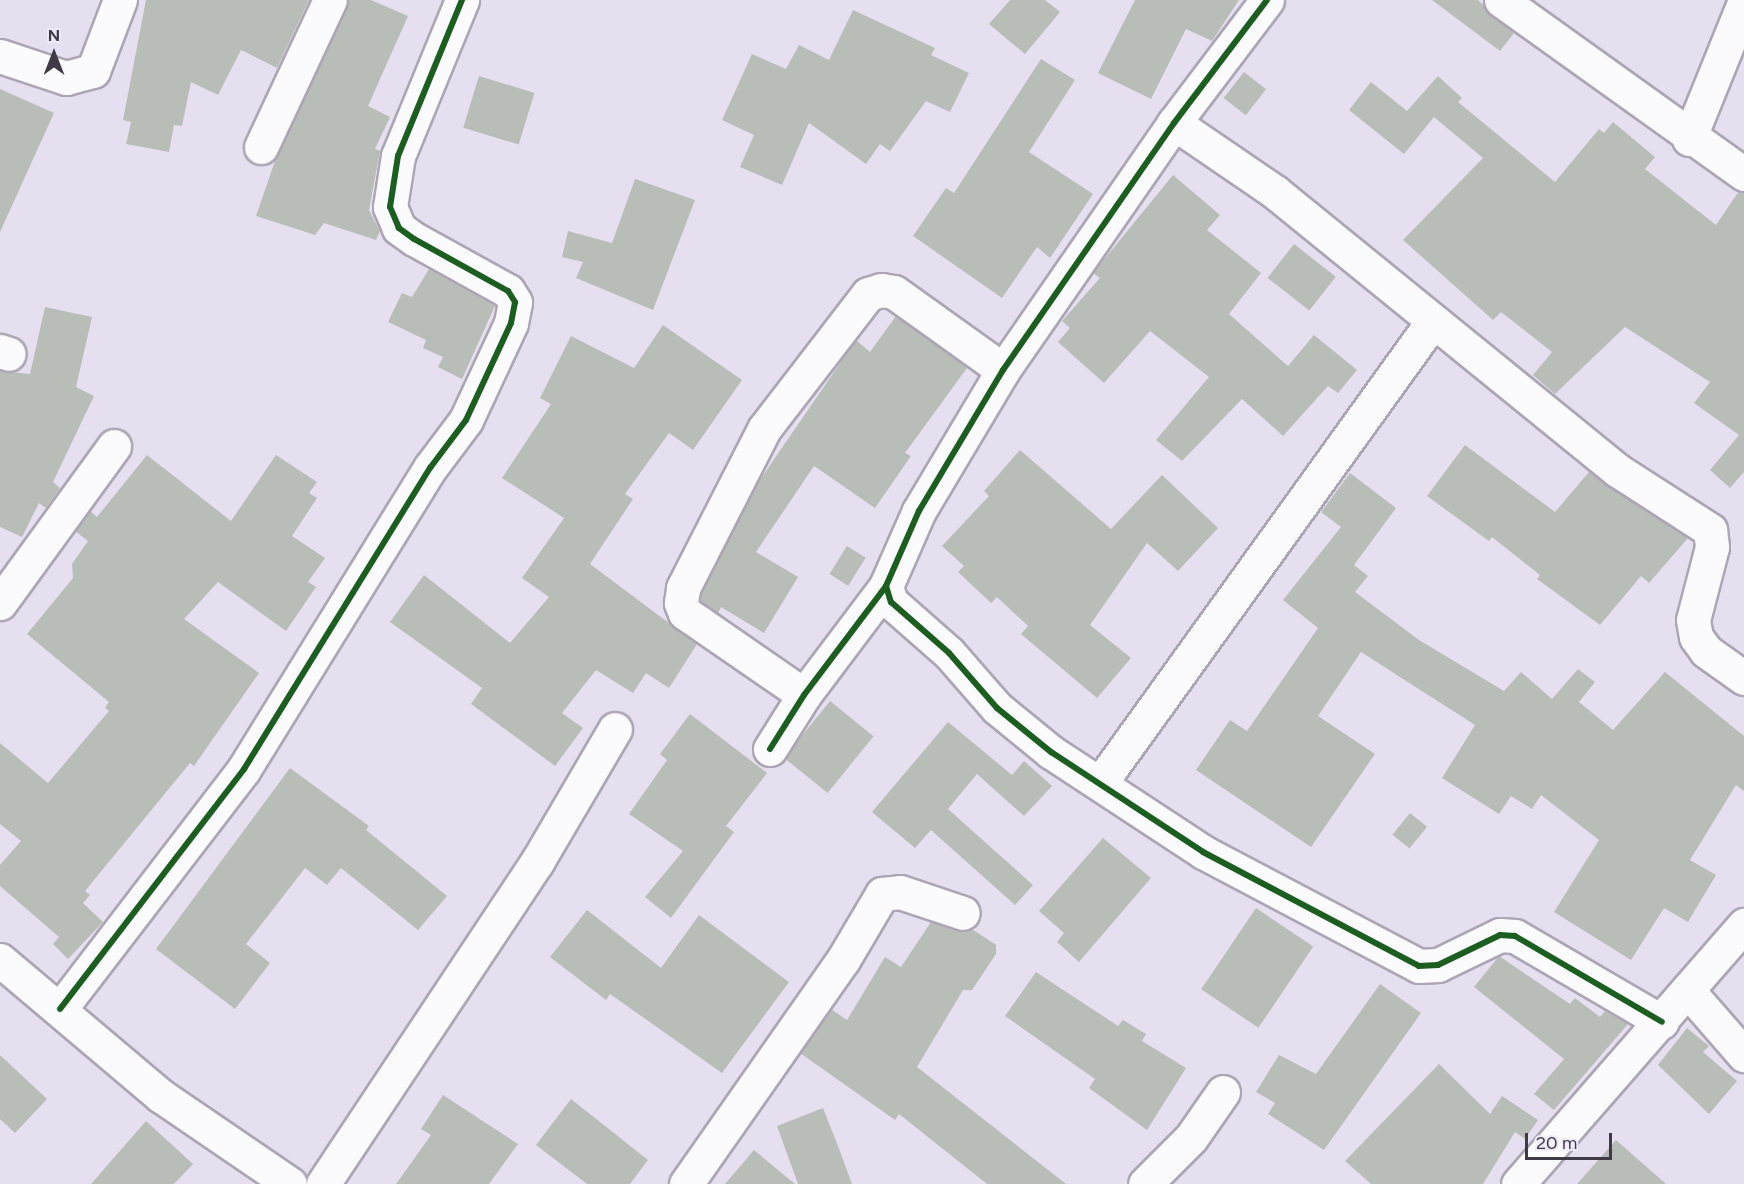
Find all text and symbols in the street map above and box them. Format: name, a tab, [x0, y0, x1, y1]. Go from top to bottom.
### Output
north arrow	[24, 24, 84, 84]
text: N	[48, 26, 60, 45]
scale bar	[1528, 1121, 1615, 1159]
text: 20 m	[1536, 1132, 1577, 1154]

